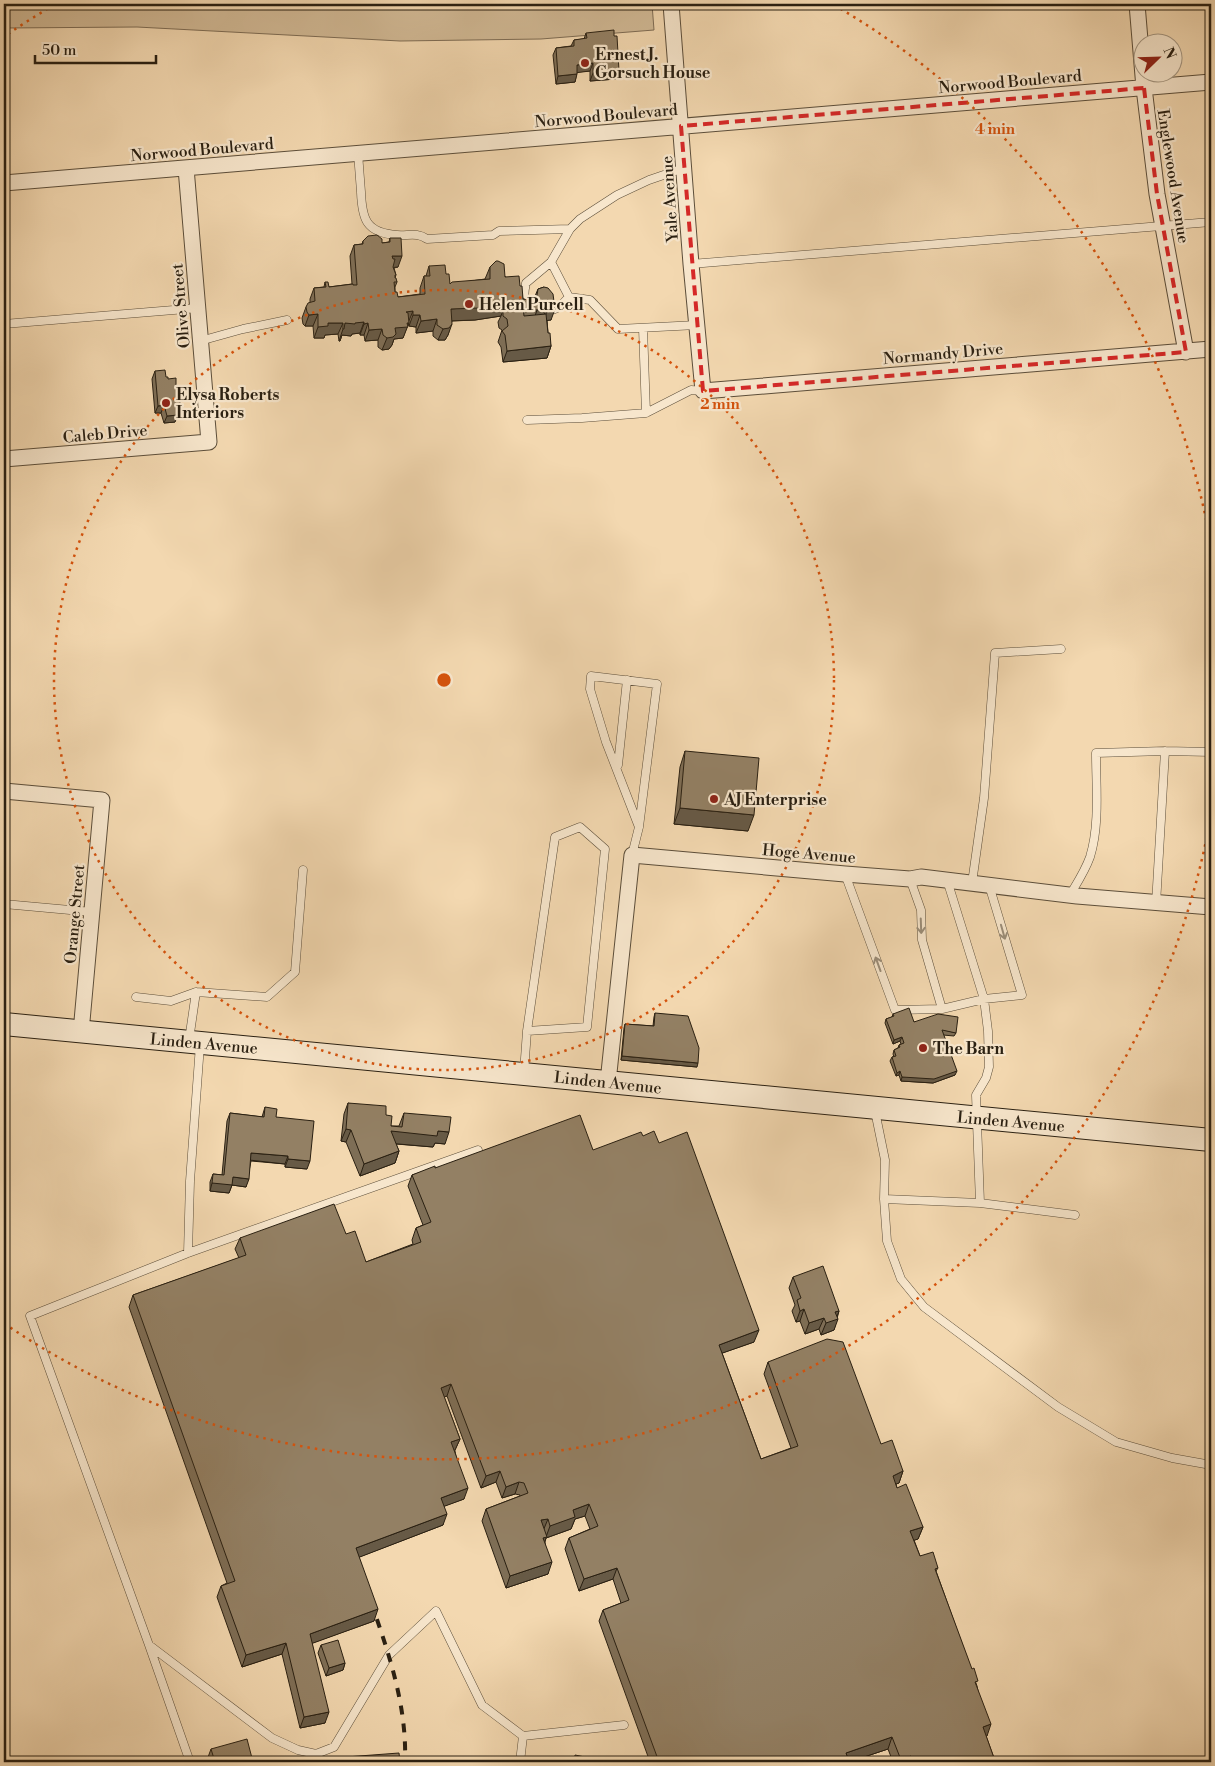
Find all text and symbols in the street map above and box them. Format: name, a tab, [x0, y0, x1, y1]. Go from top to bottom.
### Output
scale bar	[35, 32, 156, 64]
north arrow	[1132, 32, 1182, 82]
text: 50 m	[42, 41, 76, 60]
place label: Ernest J. Gorsuch House	[595, 45, 711, 83]
text: N	[1159, 45, 1179, 62]
marker: Ernest J. Gorsuch House	[579, 57, 591, 69]
street label: Norwood Boulevard	[938, 66, 1082, 98]
street label: Norwood Boulevard	[534, 100, 678, 132]
street label: Englewood Avenue	[1153, 108, 1193, 245]
text: 4 min	[975, 120, 1016, 139]
street label: Norwood Boulevard	[130, 134, 274, 166]
street label: Yale Avenue	[657, 155, 683, 244]
street label: Olive Street	[167, 262, 195, 349]
place label: Helen Purcell	[479, 295, 584, 315]
marker: Helen Purcell	[463, 298, 475, 310]
street label: Normandy Drive	[882, 339, 1004, 369]
place label: Elysa Roberts Interiors	[176, 385, 280, 423]
text: 2 min	[700, 395, 740, 414]
marker: Elysa Roberts Interiors	[160, 397, 172, 409]
street label: Caleb Drive	[62, 420, 148, 448]
centre of rings	[435, 671, 453, 689]
place label: AJ Enterprise	[723, 790, 827, 810]
marker: AJ Enterprise	[708, 793, 720, 805]
street label: Hoge Avenue	[761, 840, 857, 868]
street label: Orange Street	[61, 863, 89, 965]
one-way arrow	[917, 917, 926, 933]
one-way arrow	[999, 924, 1009, 940]
one-way arrow	[873, 957, 882, 973]
street label: Linden Avenue	[149, 1029, 259, 1059]
place label: The Barn	[933, 1039, 1004, 1059]
marker: The Barn	[917, 1042, 929, 1054]
street label: Linden Avenue	[553, 1067, 663, 1099]
street label: Linden Avenue	[956, 1107, 1066, 1137]

